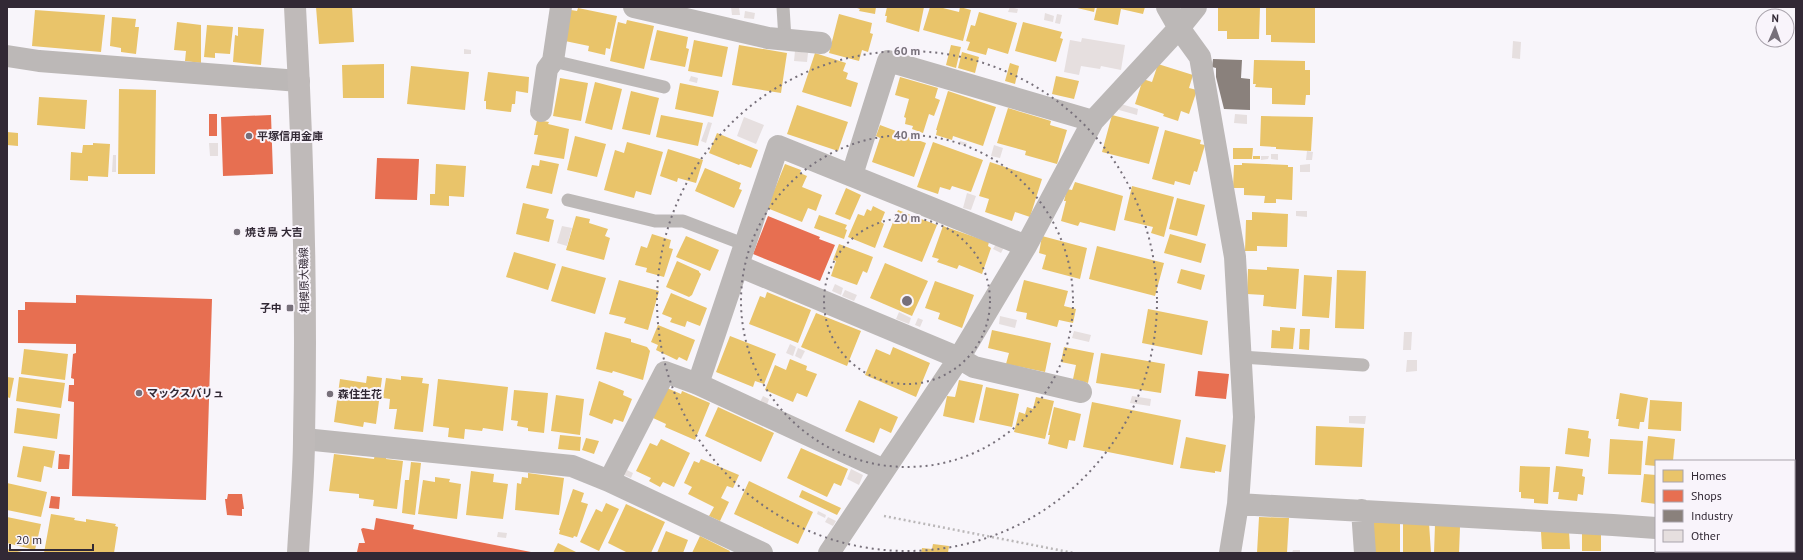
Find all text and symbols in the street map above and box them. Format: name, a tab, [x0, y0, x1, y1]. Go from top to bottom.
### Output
north arrow	[1755, 8, 1795, 48]
text: N	[1771, 11, 1779, 25]
text: 60 m	[894, 43, 920, 58]
text: 40 m	[894, 127, 920, 142]
place label: 平塚信用金庫	[257, 129, 323, 143]
marker: 平塚信用金庫	[244, 131, 254, 141]
text: 20 m	[894, 210, 920, 225]
place label: 焼き鳥 大吉	[245, 225, 303, 239]
marker: 焼き鳥 大吉	[232, 227, 242, 237]
street label: 相模原大磯線	[296, 247, 312, 313]
centre of rings	[900, 294, 914, 308]
place label: 子中	[260, 301, 282, 315]
marker: 子中	[285, 303, 295, 313]
place label: マックスバリュ	[147, 386, 224, 400]
place label: 森住生花	[338, 387, 382, 401]
marker: マックスバリュ	[134, 388, 144, 398]
marker: 森住生花	[325, 389, 335, 399]
legend	[1655, 460, 1795, 552]
text: Homes	[1691, 468, 1726, 483]
text: Shops	[1691, 488, 1722, 503]
text: Industry	[1691, 508, 1733, 523]
scale bar	[10, 526, 93, 552]
text: Other	[1691, 528, 1720, 543]
text: 20 m	[16, 532, 42, 547]

